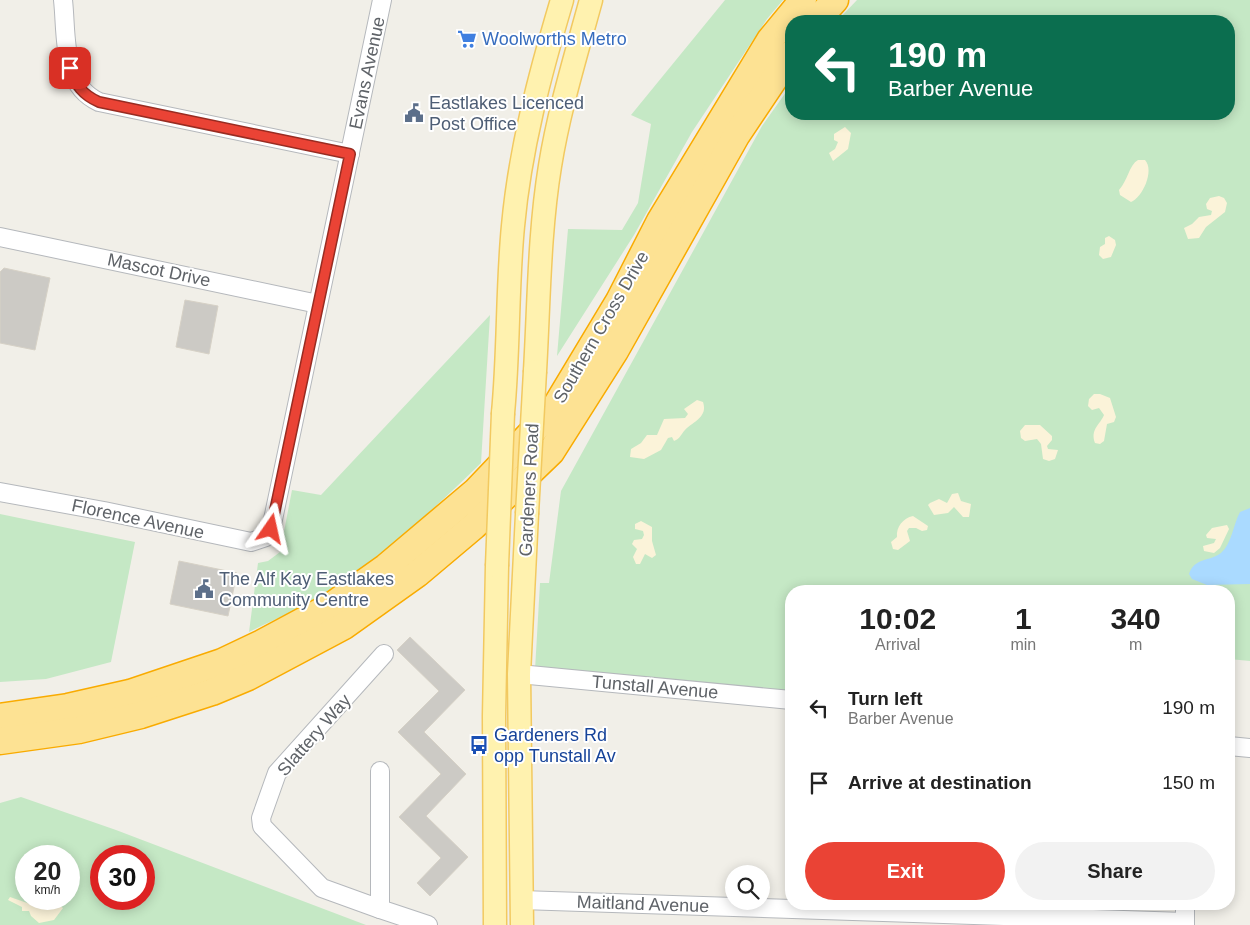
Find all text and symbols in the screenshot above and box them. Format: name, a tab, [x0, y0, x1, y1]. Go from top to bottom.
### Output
street label: Evans Avenue	[345, 15, 389, 131]
supermarket icon: Woolworths Metro	[456, 28, 478, 50]
place label: Woolworths Metro	[482, 29, 627, 49]
icon: left	[805, 35, 870, 100]
text: 190 m	[888, 35, 987, 74]
pin	[49, 47, 91, 89]
icon: arrive	[56, 54, 84, 82]
text: Barber Avenue	[888, 76, 1033, 101]
place label: Eastlakes Licenced Post Office	[429, 93, 584, 134]
public building icon: Eastlakes Licenced Post Office	[403, 102, 425, 124]
street label: Southern Cross Drive	[549, 247, 653, 407]
street label: Mascot Drive	[106, 249, 212, 291]
street label: Gardeners Road	[516, 423, 542, 557]
street label: Florence Avenue	[70, 495, 206, 543]
position arrow	[244, 502, 296, 554]
place label: The Alf Kay Eastlakes Community Centre	[219, 569, 394, 610]
public building icon: The Alf Kay Eastlakes Community Centre	[193, 578, 215, 600]
text: 10:02	[859, 602, 936, 635]
text: 1	[1015, 602, 1032, 635]
text: 340	[1111, 602, 1161, 635]
text: Arrival	[875, 636, 920, 653]
text: min	[1010, 636, 1036, 653]
text: m	[1129, 636, 1142, 653]
street label: Tunstall Avenue	[591, 671, 719, 703]
text: Turn left	[848, 688, 923, 709]
street label: Slattery Way	[273, 690, 355, 780]
icon: left	[805, 694, 833, 722]
text: 190 m	[1162, 697, 1215, 718]
text: Barber Avenue	[848, 710, 954, 727]
place label: Gardeners Rd opp Tunstall Av	[494, 725, 616, 766]
bus stop icon: Gardeners Rd opp Tunstall Av	[468, 734, 490, 756]
icon: arrive	[805, 769, 833, 797]
text: Arrive at destination	[848, 772, 1032, 793]
text: 150 m	[1162, 772, 1215, 793]
button: Exit	[805, 842, 1005, 900]
button: Share	[1015, 842, 1215, 900]
speed limit sign: 30	[90, 845, 155, 910]
text: 20	[34, 857, 61, 885]
map controls	[725, 865, 770, 910]
button: search	[725, 865, 770, 910]
text: km/h	[34, 883, 61, 897]
street label: Maitland Avenue	[576, 892, 710, 916]

